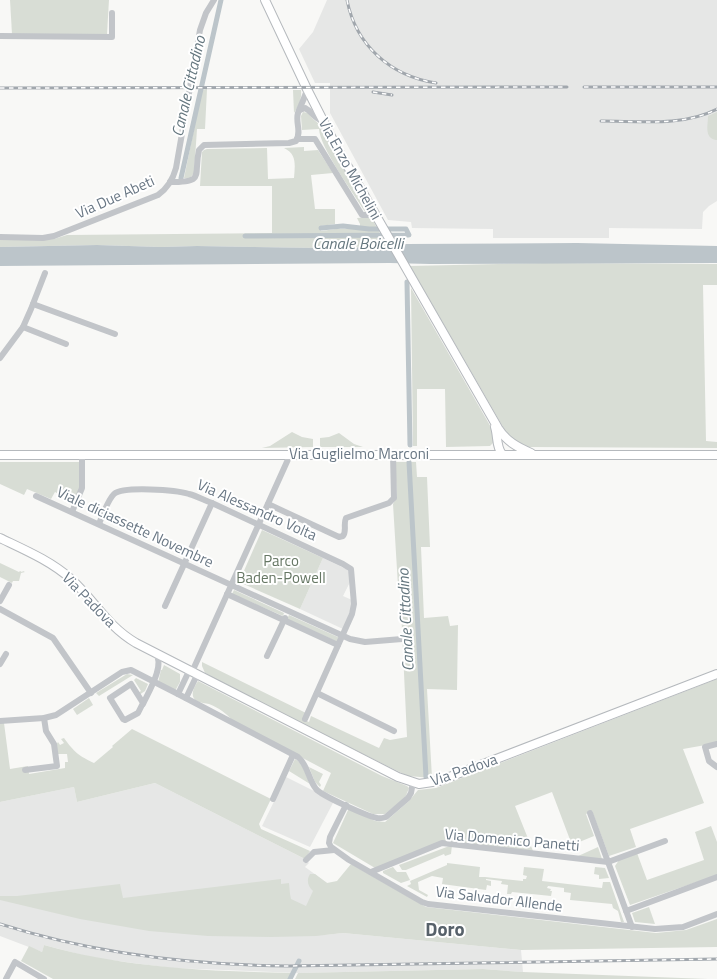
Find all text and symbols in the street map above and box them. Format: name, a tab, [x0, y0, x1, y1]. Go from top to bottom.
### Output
water label: Canale Cittadino	[165, 32, 212, 139]
street label: Via Enzo Michelini	[313, 114, 388, 224]
street label: Via Due Abeti	[72, 169, 158, 224]
water label: Canale Boicelli	[313, 231, 405, 255]
street label: Via Guglielmo Marconi	[289, 442, 429, 465]
street label: Via Alessandro Volta	[194, 473, 321, 546]
street label: Viale diciassette Novembre	[53, 480, 218, 573]
park label: Parco Baden-Powell	[236, 549, 326, 589]
street label: Via Padova	[57, 567, 122, 633]
water label: Canale Cittadino	[390, 567, 420, 672]
street label: Via Padova	[427, 747, 501, 792]
street label: Via Domenico Panetti	[444, 822, 580, 857]
street label: Via Salvador Allende	[434, 879, 564, 918]
district label: Doro	[425, 914, 465, 943]

